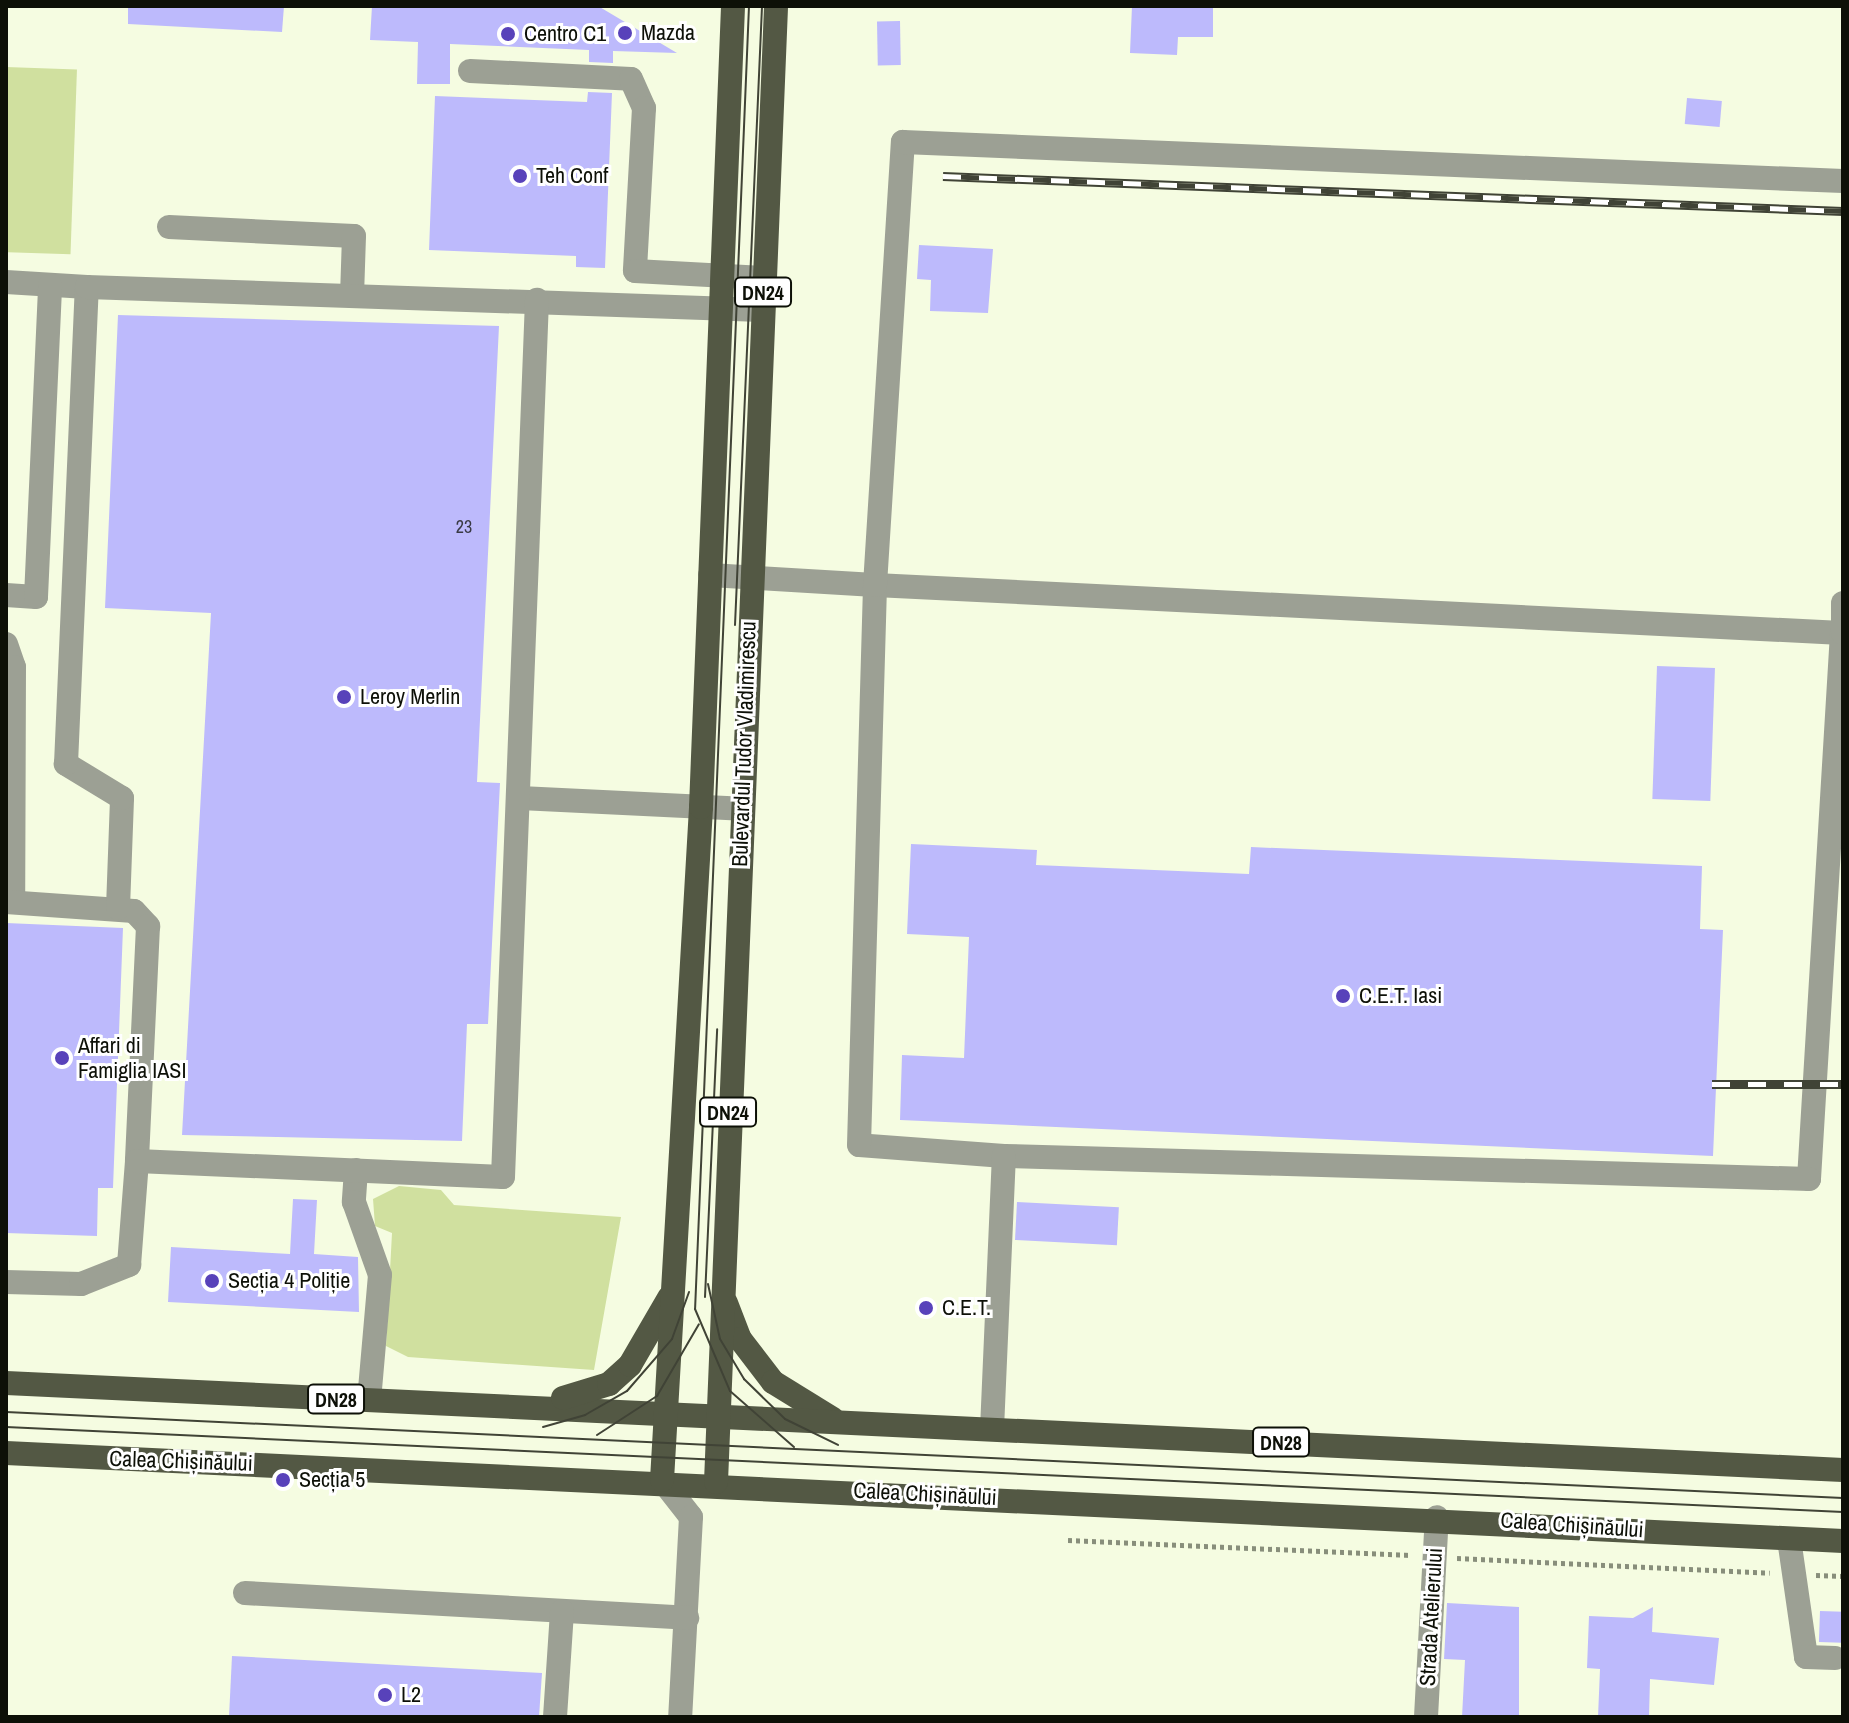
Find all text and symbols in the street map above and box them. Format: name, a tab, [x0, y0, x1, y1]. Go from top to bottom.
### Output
place label: Mazda	[641, 20, 695, 46]
place label: Centro C1	[524, 21, 606, 47]
marker: Mazda	[616, 24, 634, 42]
marker: Centro C1	[499, 25, 517, 43]
place label: Teh Conf	[536, 163, 608, 189]
marker: Teh Conf	[511, 167, 529, 185]
road number: DN24	[733, 276, 793, 308]
house number: 23	[456, 516, 472, 538]
street label: Bulevardul Tudor Vladimirescu	[727, 621, 761, 867]
place label: Leroy Merlin	[360, 684, 460, 710]
marker: Leroy Merlin	[335, 688, 353, 706]
place label: C.E.T. Iasi	[1359, 983, 1442, 1009]
marker: C.E.T. Iasi	[1334, 987, 1352, 1005]
place label: Affari di Famiglia IASI	[78, 1032, 186, 1084]
marker: Affari di Famiglia IASI	[53, 1049, 71, 1067]
road number: DN24	[698, 1096, 758, 1128]
place label: Secția 4 Poliție	[228, 1268, 350, 1294]
marker: Secția 4 Poliție	[203, 1272, 221, 1290]
place label: C.E.T.	[942, 1295, 991, 1321]
marker: C.E.T.	[917, 1299, 935, 1317]
road number: DN28	[306, 1383, 366, 1415]
road number: DN28	[1251, 1426, 1311, 1458]
street label: Calea Chișinăului	[109, 1445, 253, 1477]
place label: Secția 5	[299, 1467, 365, 1493]
marker: Secția 5	[274, 1471, 292, 1489]
street label: Calea Chișinăului	[853, 1477, 997, 1511]
street label: Calea Chișinăului	[1500, 1507, 1644, 1543]
street label: Strada Atelierului	[1414, 1547, 1448, 1687]
place label: L2	[401, 1682, 421, 1708]
marker: L2	[376, 1686, 394, 1704]

